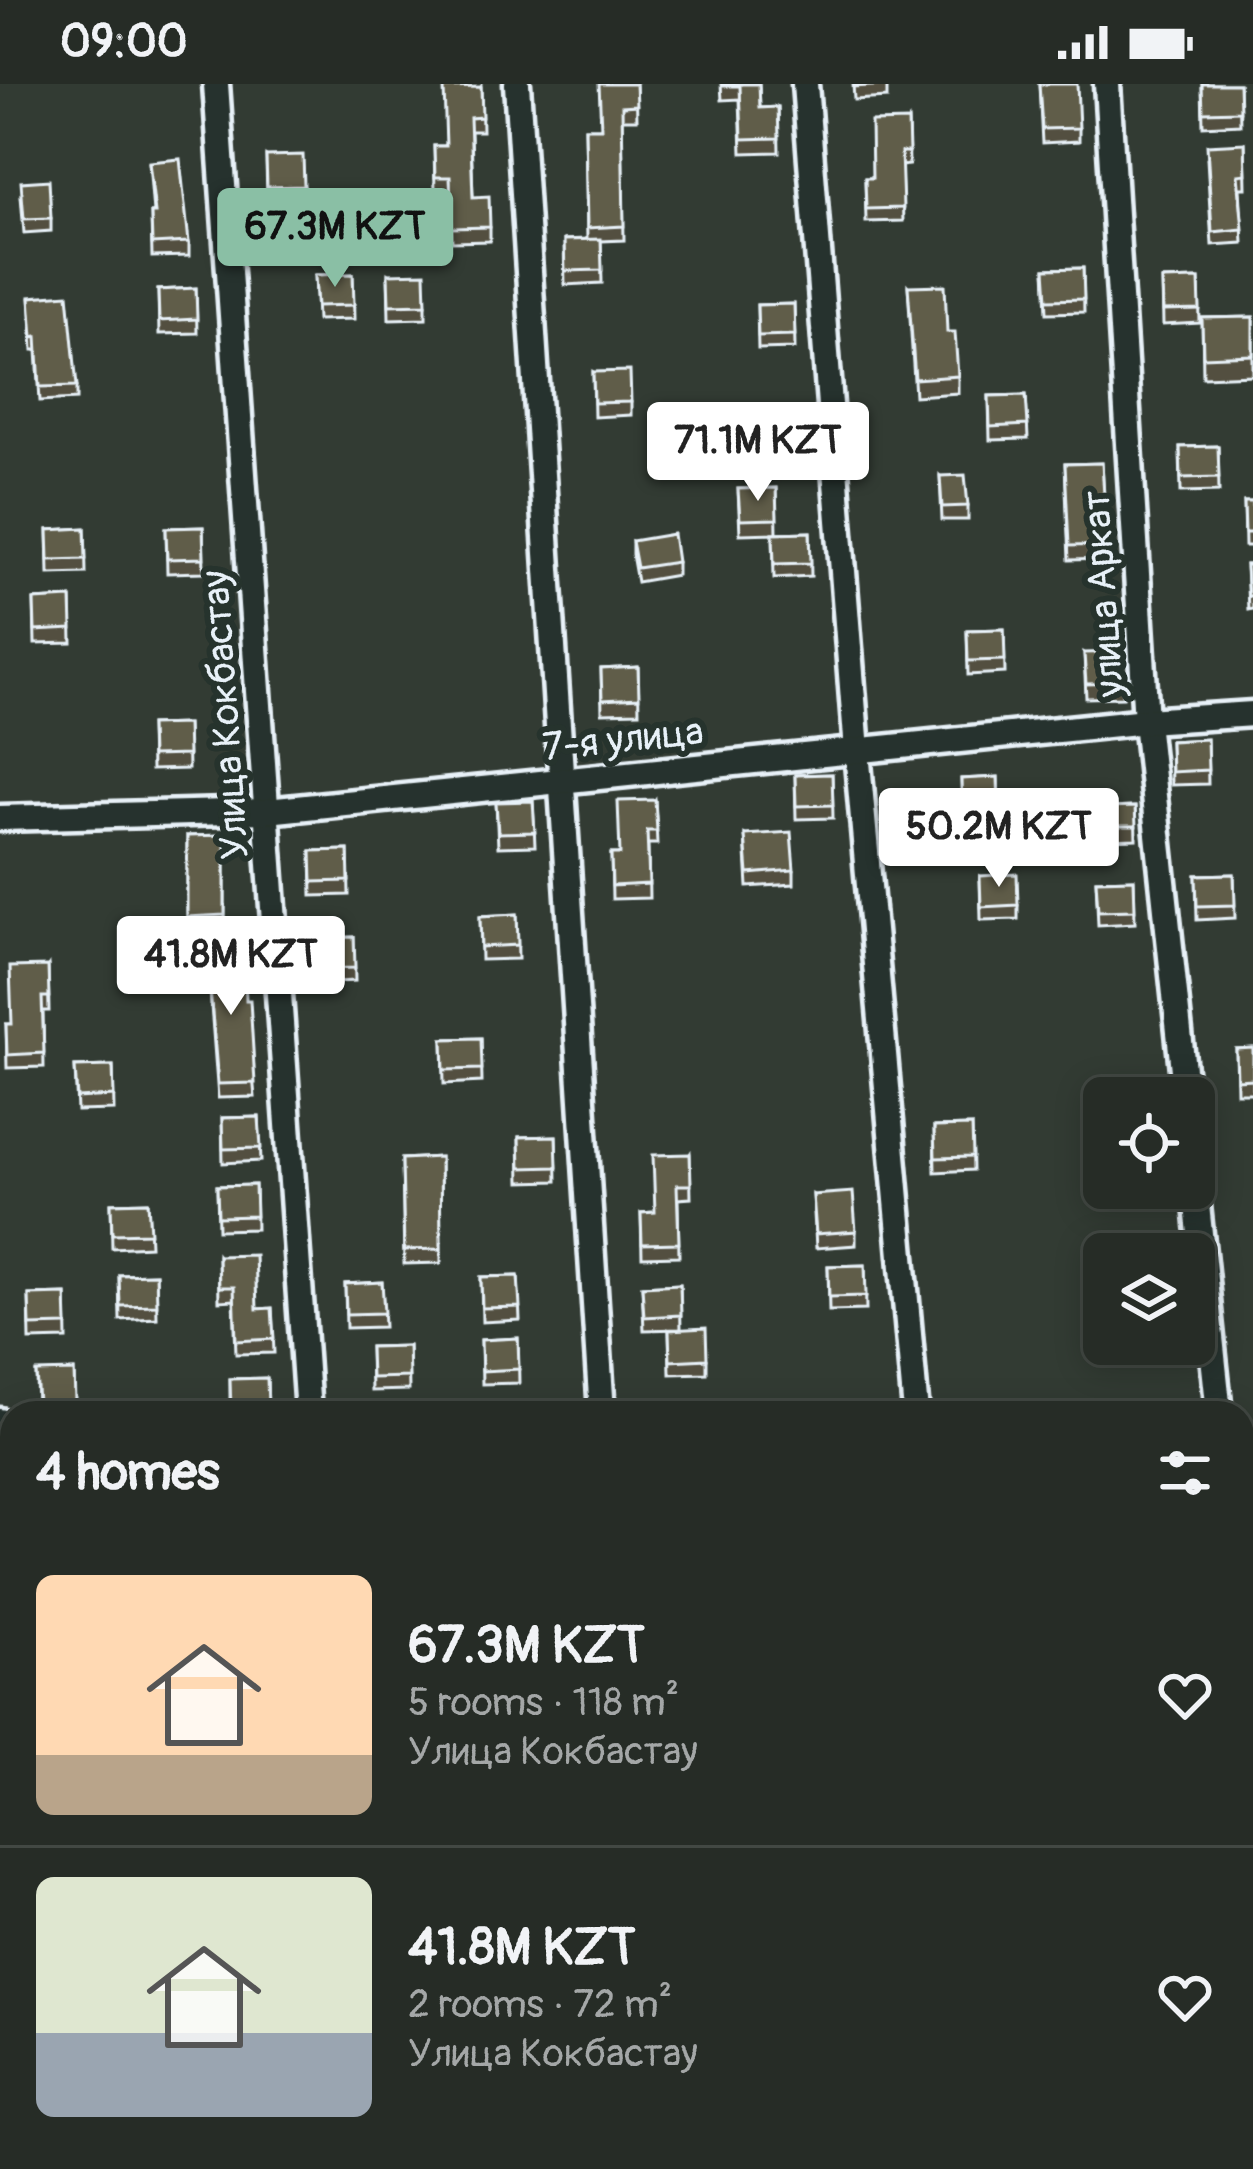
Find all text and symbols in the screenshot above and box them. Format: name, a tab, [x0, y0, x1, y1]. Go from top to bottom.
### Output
text: 09:00	[60, 14, 187, 70]
pin: 67.3M KZT	[198, 188, 472, 290]
text: 67.3M KZT	[244, 202, 426, 251]
pin: 71.1M KZT	[621, 402, 895, 504]
text: 71.1M KZT	[674, 416, 842, 465]
street label: улица Аркат	[1072, 488, 1135, 700]
street label: Улица Кокбастау	[191, 569, 260, 861]
street label: 7-я улица	[540, 707, 706, 772]
pin: 50.2M KZT	[862, 788, 1136, 890]
text: 50.2M KZT	[906, 802, 1092, 851]
pin: 41.8M KZT	[94, 916, 368, 1018]
text: 41.8M KZT	[144, 930, 318, 979]
map controls	[1083, 1077, 1215, 1365]
button: locate	[1083, 1077, 1215, 1209]
button: layers	[1083, 1233, 1215, 1365]
icon: filters	[1152, 1440, 1218, 1506]
text: 4 homes	[36, 1441, 220, 1505]
text: 67.3M KZT	[408, 1614, 645, 1678]
icon: home	[132, 1623, 276, 1767]
icon: heart	[1152, 1662, 1218, 1728]
text: 5 rooms · 118 m²	[408, 1678, 679, 1727]
text: Улица Кокбастау	[408, 1727, 698, 1776]
text: 41.8M KZT	[408, 1916, 636, 1980]
icon: home	[132, 1925, 276, 2069]
icon: heart	[1152, 1964, 1218, 2030]
text: 2 rooms · 72 m²	[408, 1980, 672, 2029]
text: Улица Кокбастау	[408, 2029, 698, 2078]

